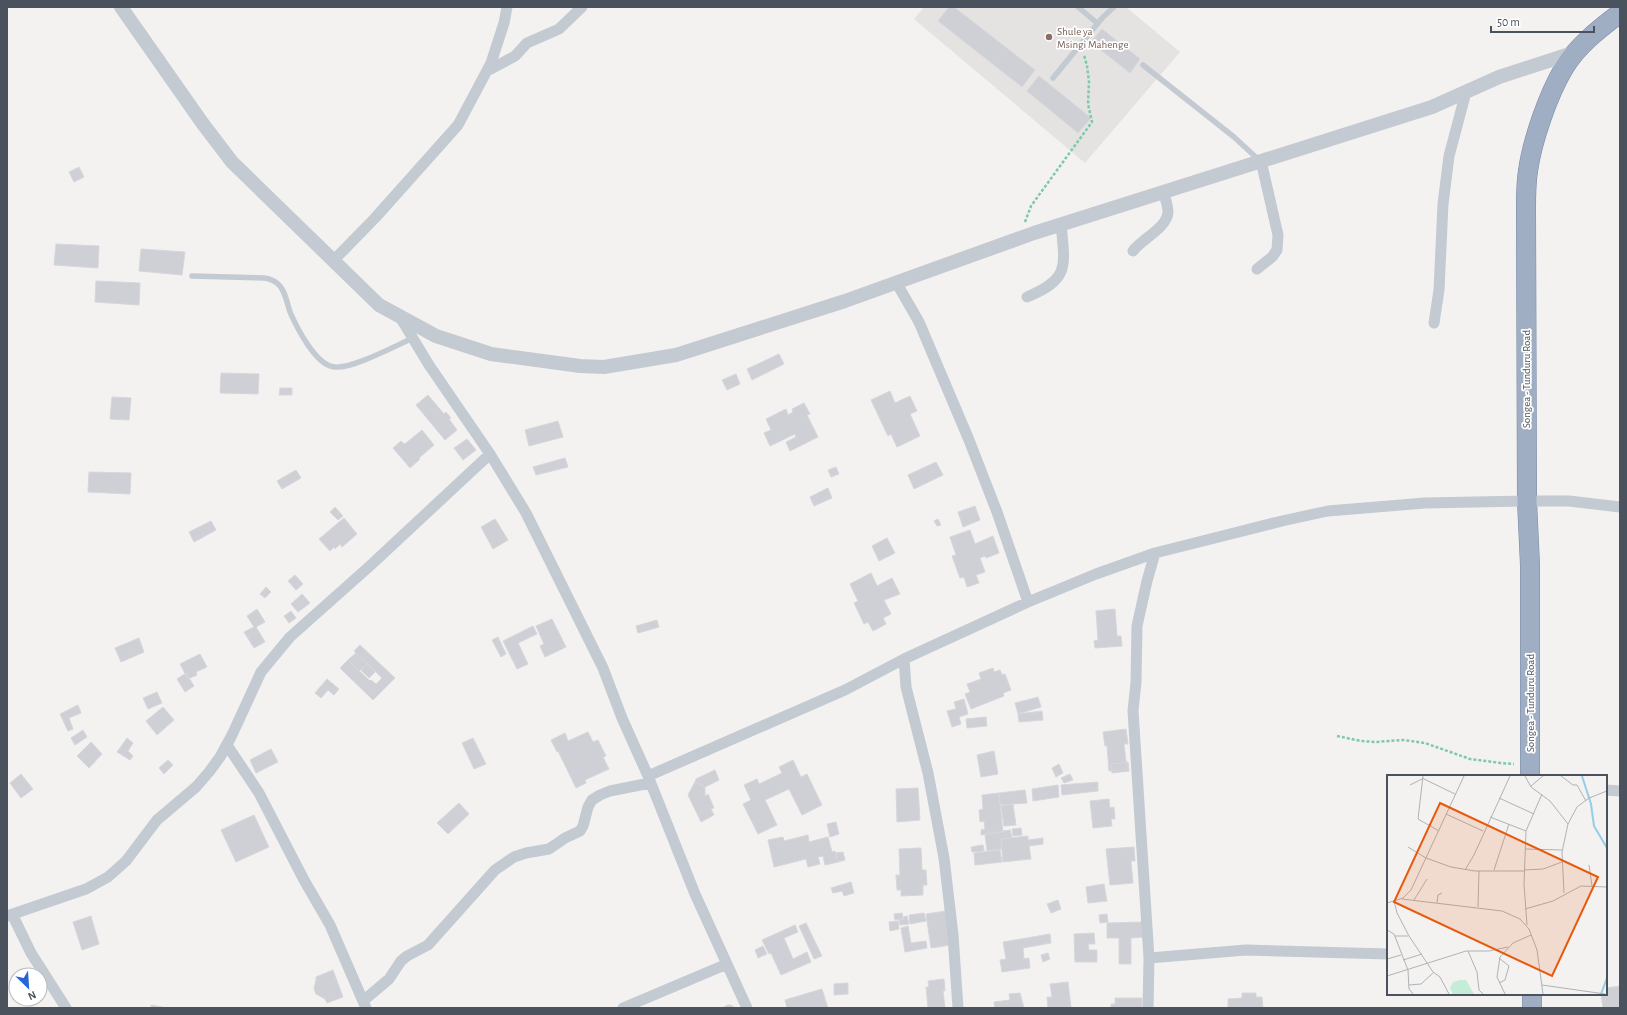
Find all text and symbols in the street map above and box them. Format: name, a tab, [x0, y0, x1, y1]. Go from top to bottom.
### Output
scale bar	[1491, 8, 1594, 34]
text: 50 m	[1497, 16, 1520, 28]
place label: Shule ya Msingi Mahenge	[1057, 26, 1128, 50]
marker: Shule ya Msingi Mahenge	[1044, 32, 1054, 42]
street label: Songea - Tunduru Road	[1521, 330, 1532, 428]
street label: Songea - Tunduru Road	[1525, 654, 1536, 752]
inset map	[1387, 775, 1607, 995]
north arrow	[8, 967, 48, 1007]
text: N	[26, 989, 38, 1002]

